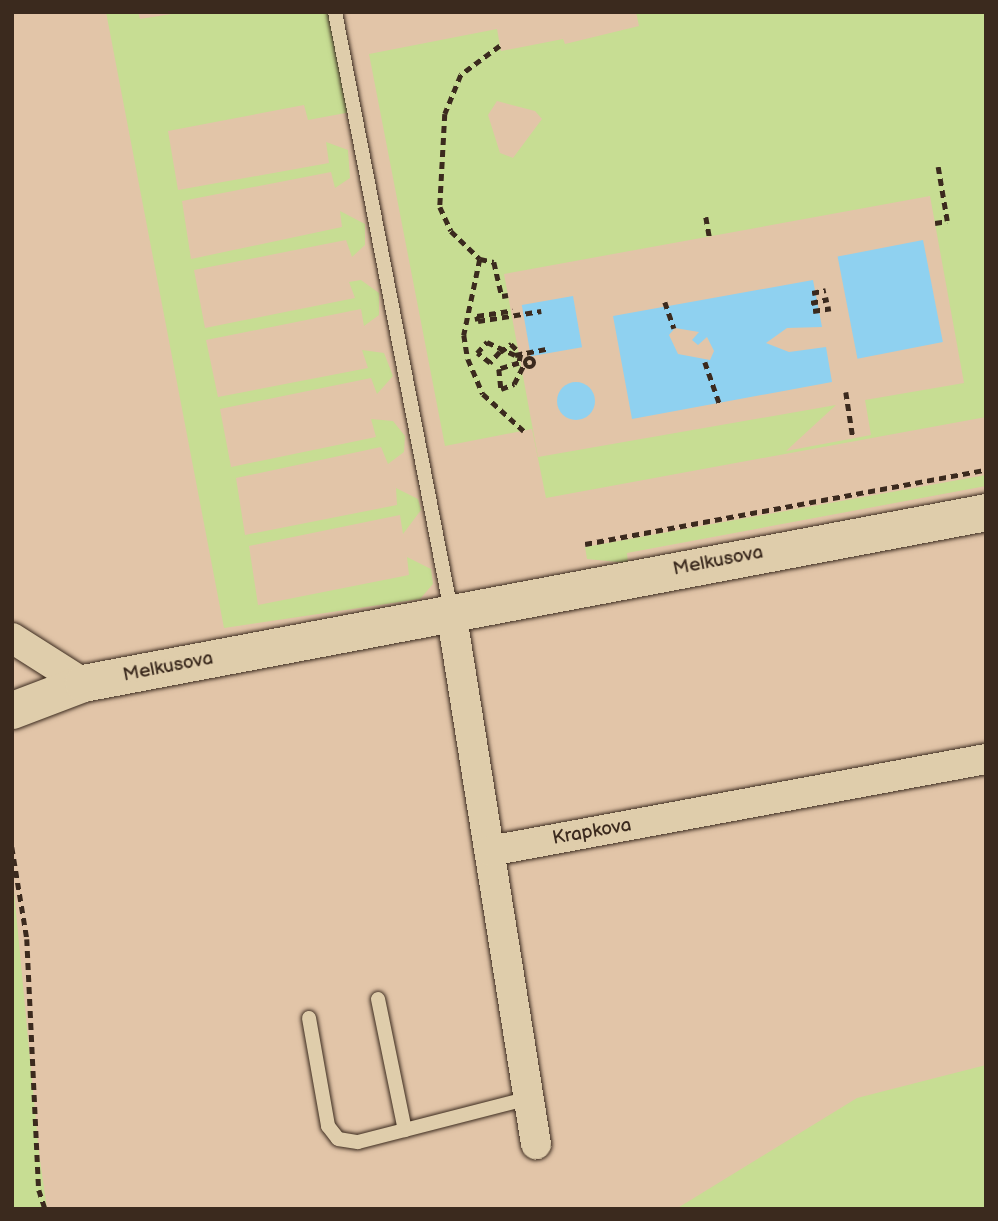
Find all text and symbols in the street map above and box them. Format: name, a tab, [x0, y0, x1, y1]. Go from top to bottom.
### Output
street label: Melkusova	[671, 541, 765, 581]
street label: Melkusova	[121, 647, 215, 687]
street label: Krapkova	[551, 814, 633, 850]

